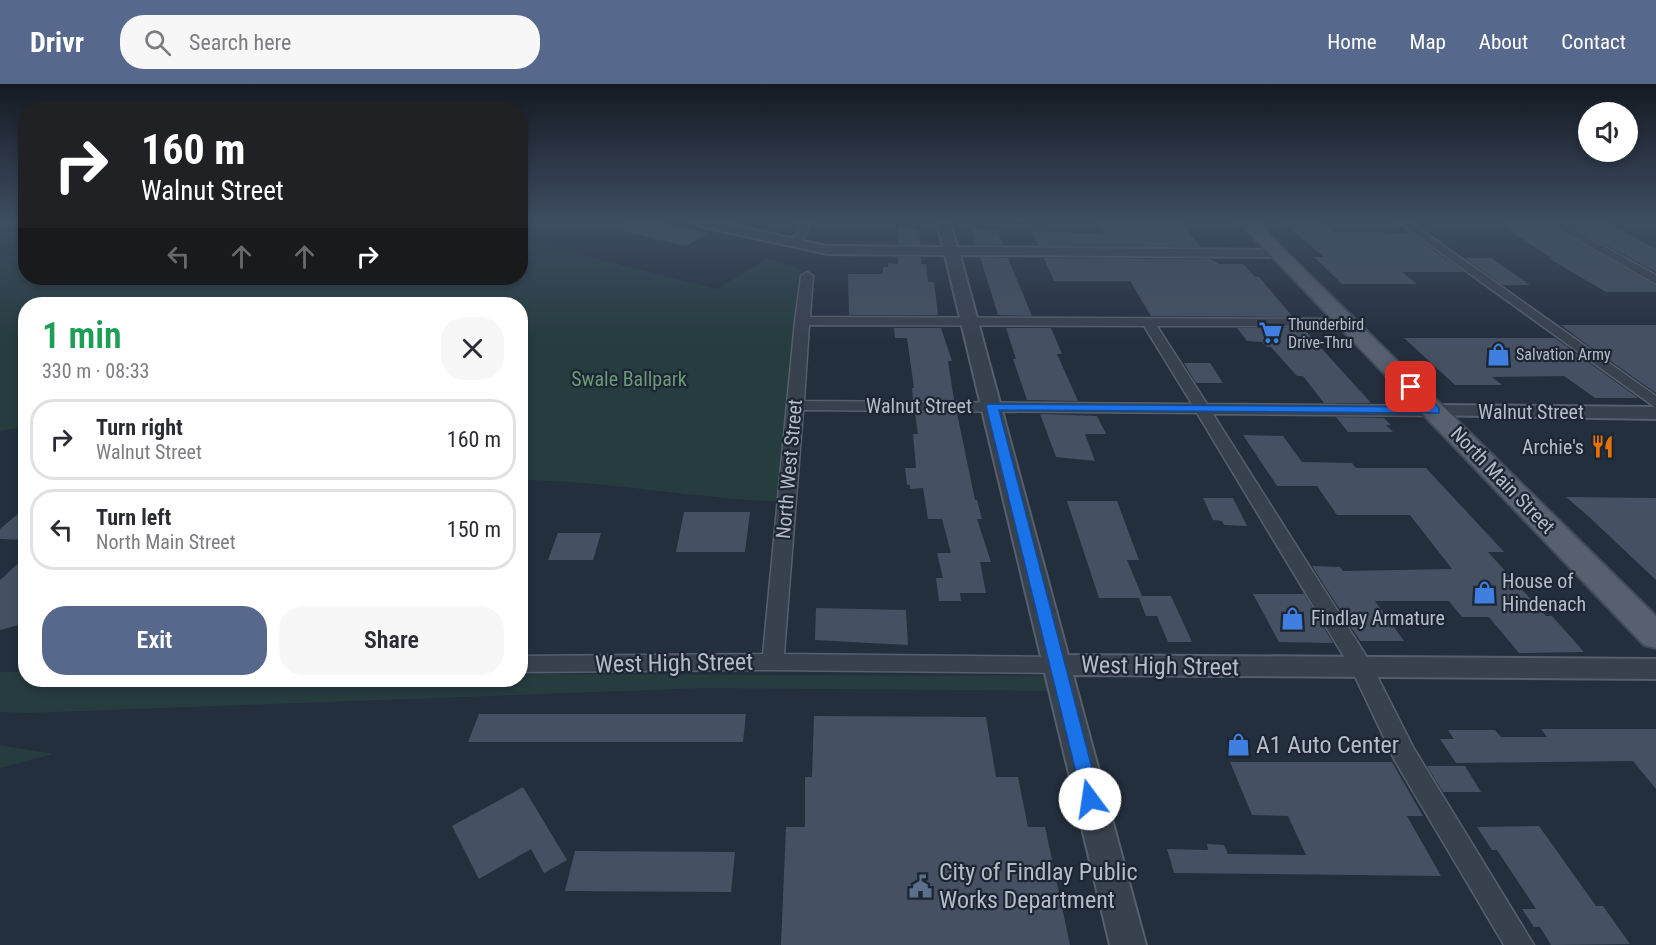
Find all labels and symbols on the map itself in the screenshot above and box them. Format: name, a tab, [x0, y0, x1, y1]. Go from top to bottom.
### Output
place label: Thunderbird Drive-Thru	[1288, 315, 1364, 352]
supermarket icon: Thunderbird Drive-Thru	[1257, 320, 1283, 346]
shop icon: Salvation Army	[1485, 341, 1511, 367]
place label: Salvation Army	[1516, 345, 1611, 364]
pin	[1385, 361, 1436, 412]
park label: Swale Ballpark	[571, 367, 687, 391]
street label: Walnut Street	[866, 394, 972, 418]
street label: North West Street	[771, 398, 807, 540]
street label: Walnut Street	[1478, 400, 1584, 424]
street label: North Main Street	[1446, 421, 1560, 539]
restaurant icon: Archie's	[1589, 434, 1615, 460]
place label: Archie's	[1522, 435, 1584, 459]
place label: House of Hindenach	[1502, 569, 1586, 616]
shop icon: House of Hindenach	[1471, 580, 1497, 606]
shop icon: Findlay Armature	[1280, 605, 1306, 631]
place label: Findlay Armature	[1311, 606, 1445, 630]
street label: West High Street	[595, 648, 753, 678]
street label: West High Street	[1081, 651, 1239, 681]
place label: A1 Auto Center	[1256, 731, 1399, 759]
shop icon: A1 Auto Center	[1225, 732, 1251, 758]
position arrow	[1058, 767, 1122, 831]
place label: City of Findlay Public Works Department	[939, 858, 1138, 914]
public building icon: City of Findlay Public Works Department	[908, 873, 934, 899]

